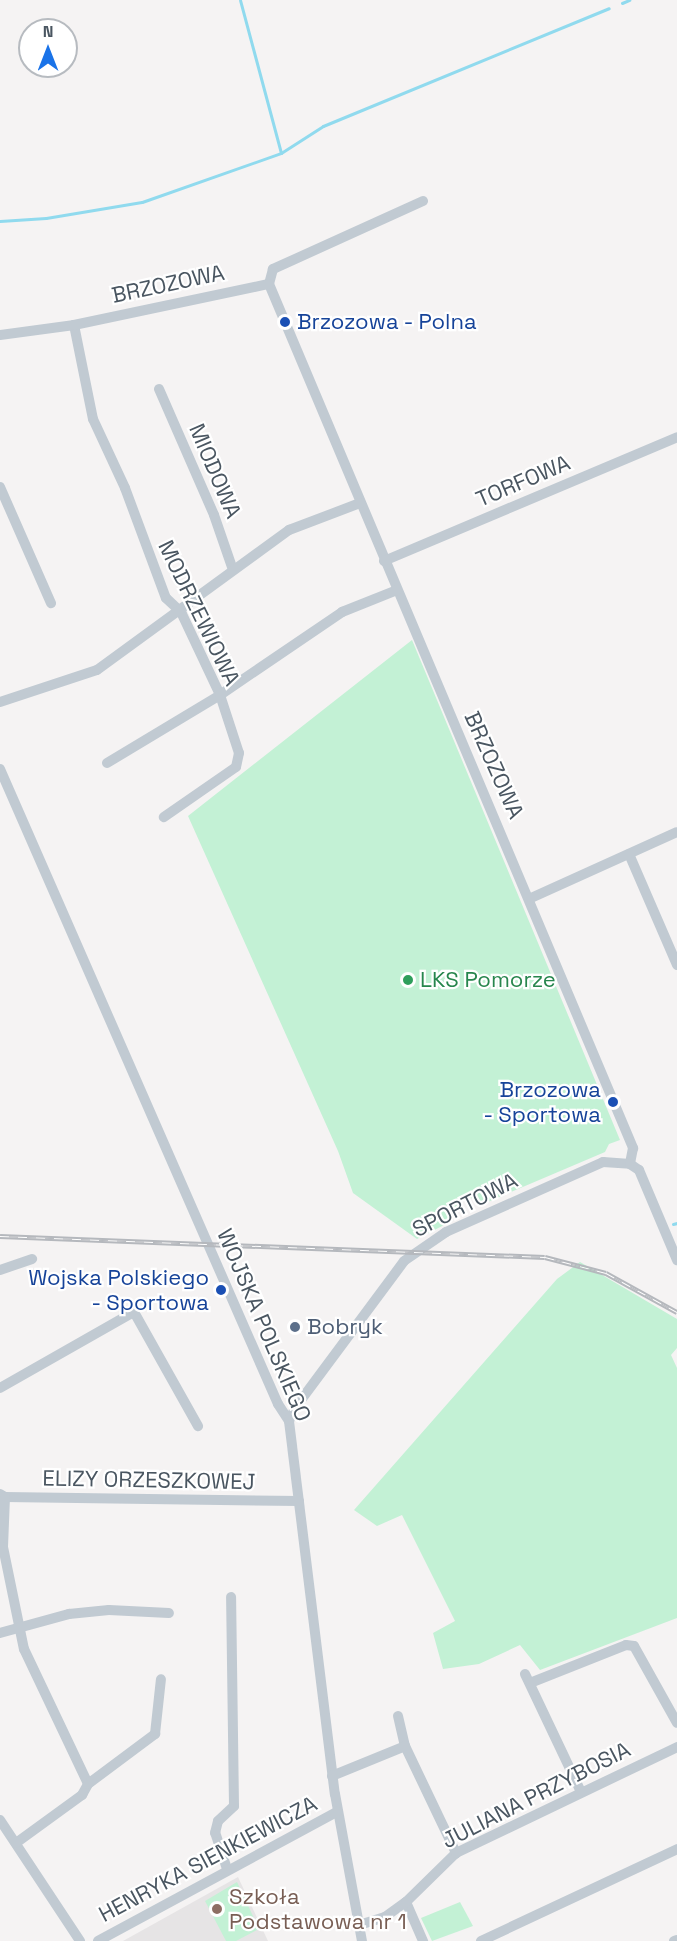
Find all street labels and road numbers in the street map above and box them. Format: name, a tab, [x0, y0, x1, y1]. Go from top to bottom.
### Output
street label: BRZOZOWA	[109, 259, 227, 309]
street label: MIODOWA	[183, 420, 247, 522]
street label: TORFOWA	[472, 449, 574, 513]
street label: MODRZEWIOWA	[152, 536, 246, 690]
street label: BRZOZOWA	[459, 707, 529, 823]
street label: SPORTOWA	[408, 1167, 522, 1243]
street label: WOJSKA POLSKIEGO	[211, 1225, 317, 1425]
street label: ELIZY ORZESZKOWEJ	[42, 1465, 256, 1495]
street label: JULIANA PRZYBOSIA	[437, 1736, 635, 1854]
street label: HENRYKA SIENKIEWICZA	[94, 1790, 322, 1928]

